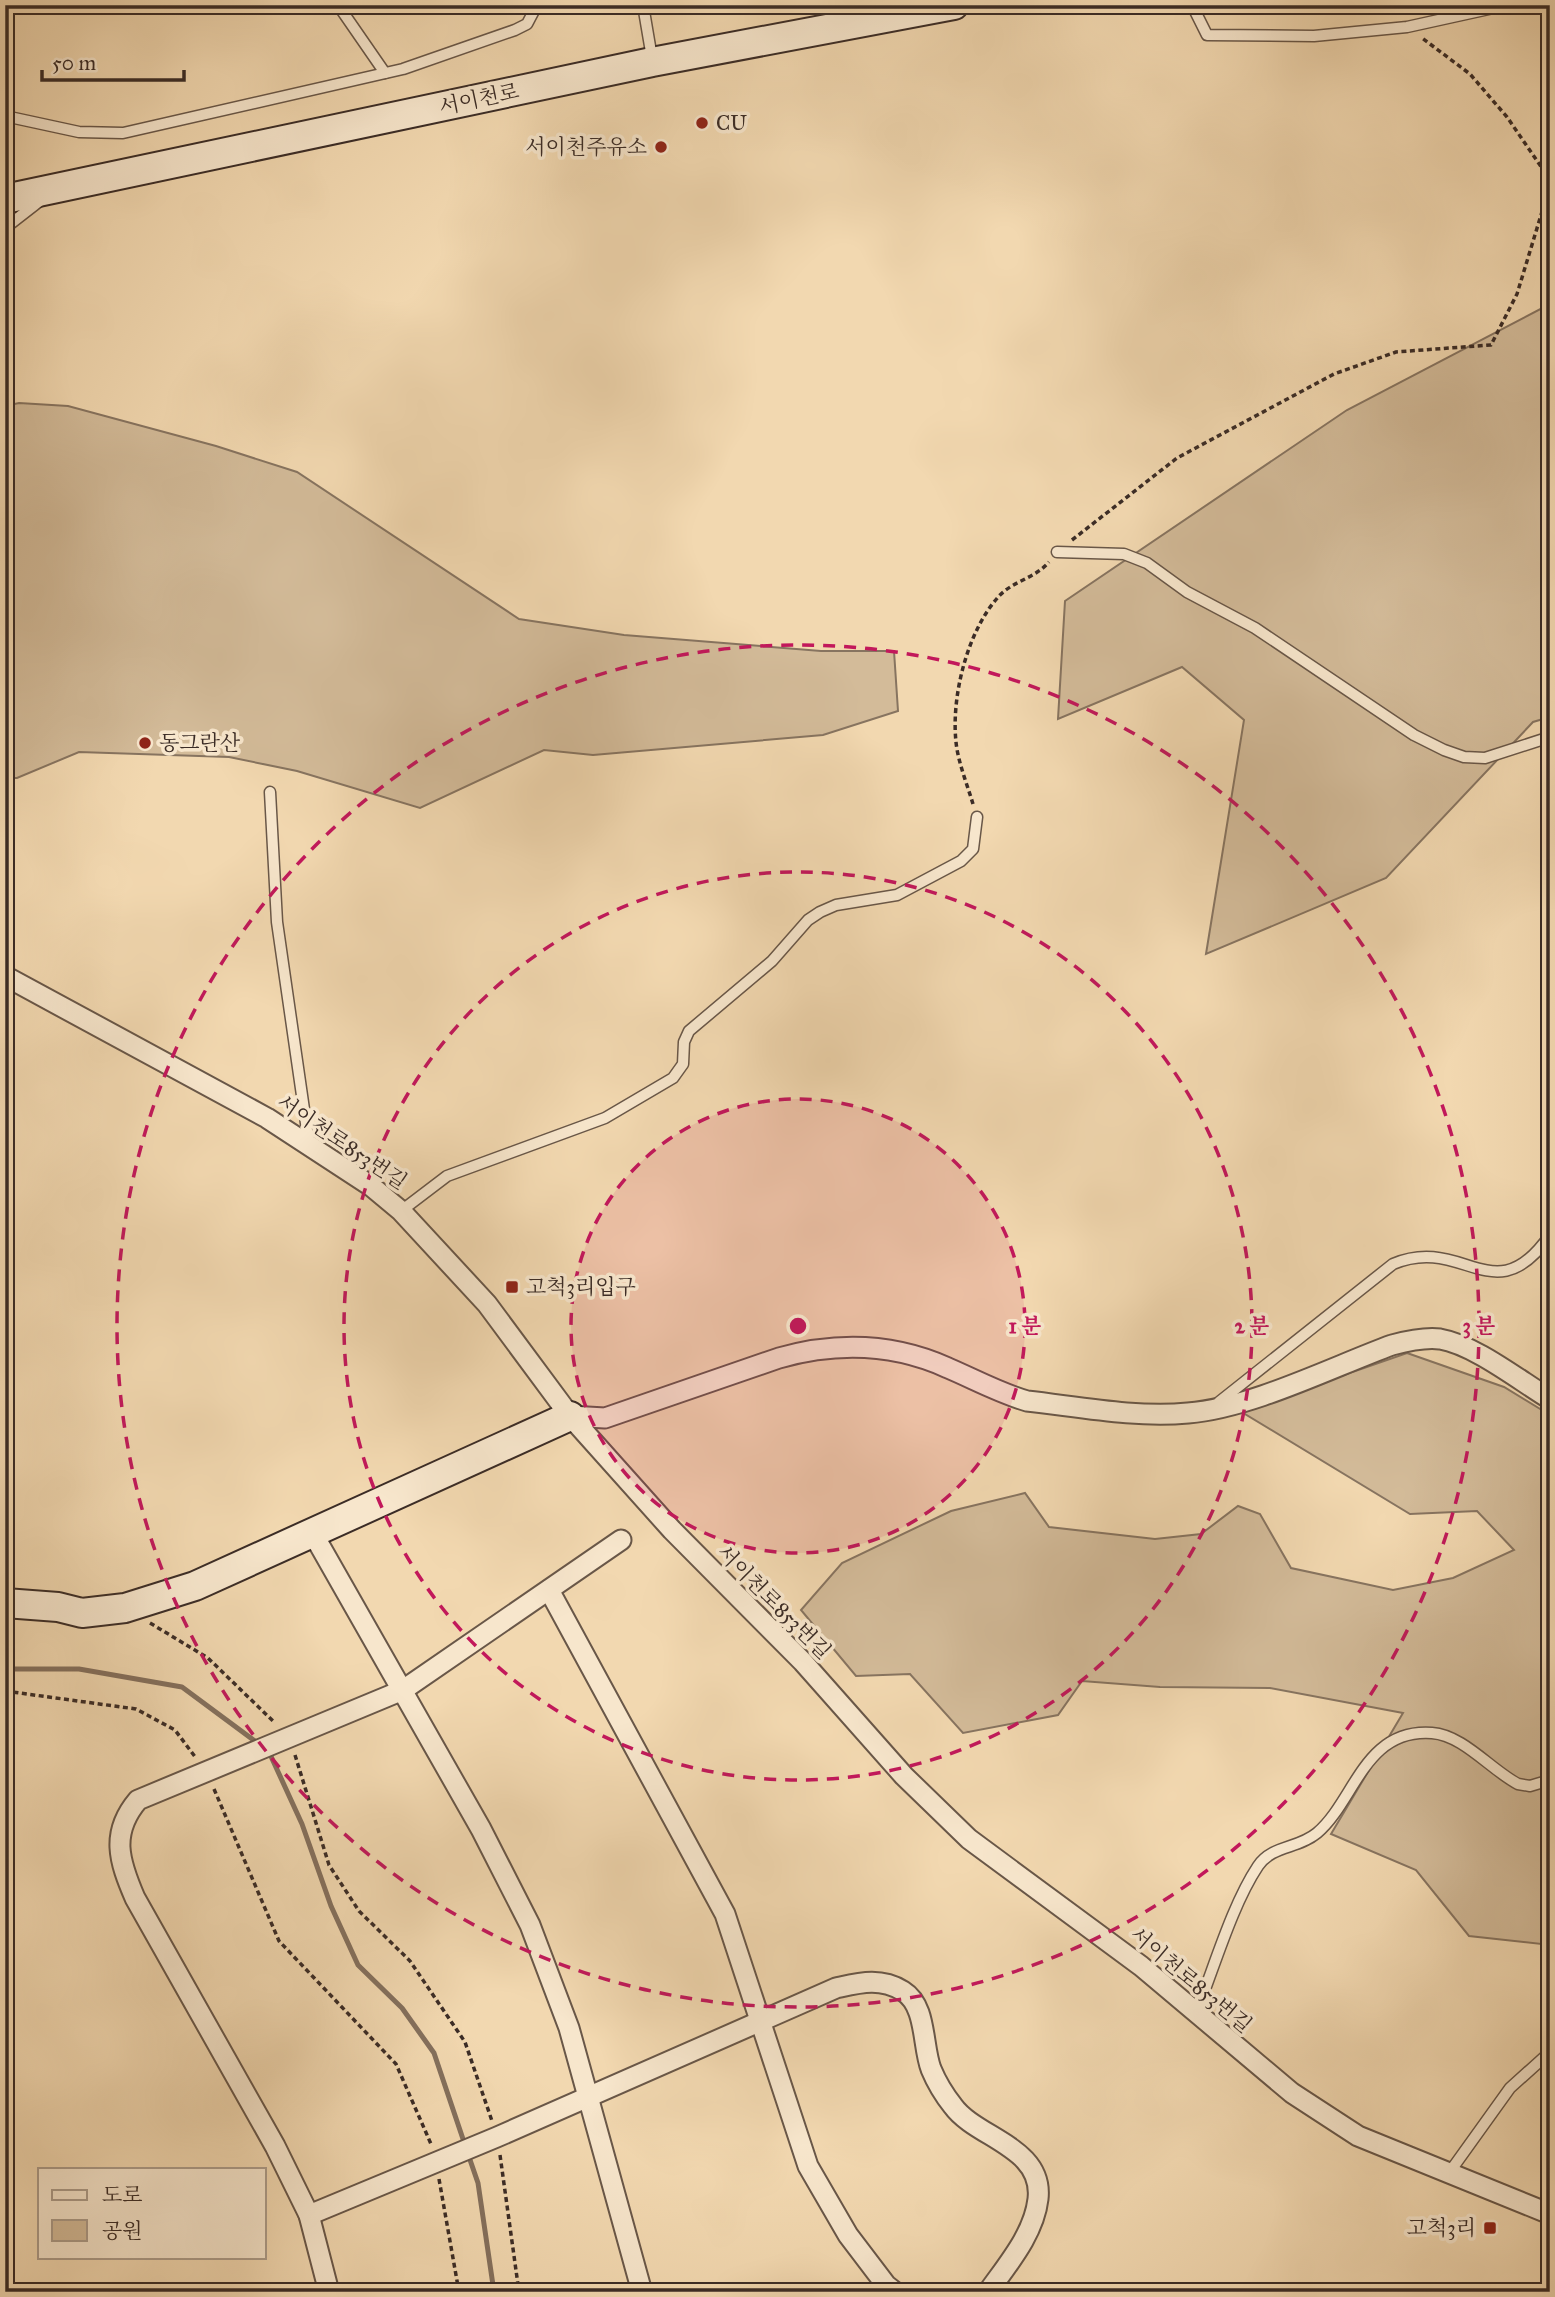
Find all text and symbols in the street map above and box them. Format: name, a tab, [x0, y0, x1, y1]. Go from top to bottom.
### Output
scale bar	[42, 38, 184, 82]
text: 50 m	[52, 50, 97, 76]
street label: 서이천로	[437, 78, 521, 120]
place label: CU	[716, 110, 747, 136]
marker: CU	[694, 115, 710, 131]
place label: 서이천주유소	[525, 134, 647, 160]
marker: 서이천주유소	[653, 139, 669, 155]
place label: 동그란산	[159, 730, 241, 756]
marker: 동그란산	[137, 735, 153, 751]
street label: 서이천로853번길	[272, 1089, 412, 1195]
place label: 고척3리입구	[526, 1274, 636, 1300]
marker: 고척3리입구	[504, 1279, 520, 1295]
text: 1 분	[1008, 1313, 1042, 1339]
text: 2 분	[1234, 1313, 1270, 1339]
text: 3 분	[1462, 1313, 1496, 1339]
centre of rings	[786, 1314, 810, 1338]
street label: 서이천로853번길	[711, 1539, 837, 1665]
street label: 서이천로853번길	[1125, 1921, 1257, 2039]
legend	[38, 2168, 266, 2258]
text: 도로	[102, 2182, 143, 2208]
place label: 고척3리	[1407, 2215, 1476, 2241]
text: 공원	[102, 2218, 143, 2244]
marker: 고척3리	[1482, 2220, 1498, 2236]

